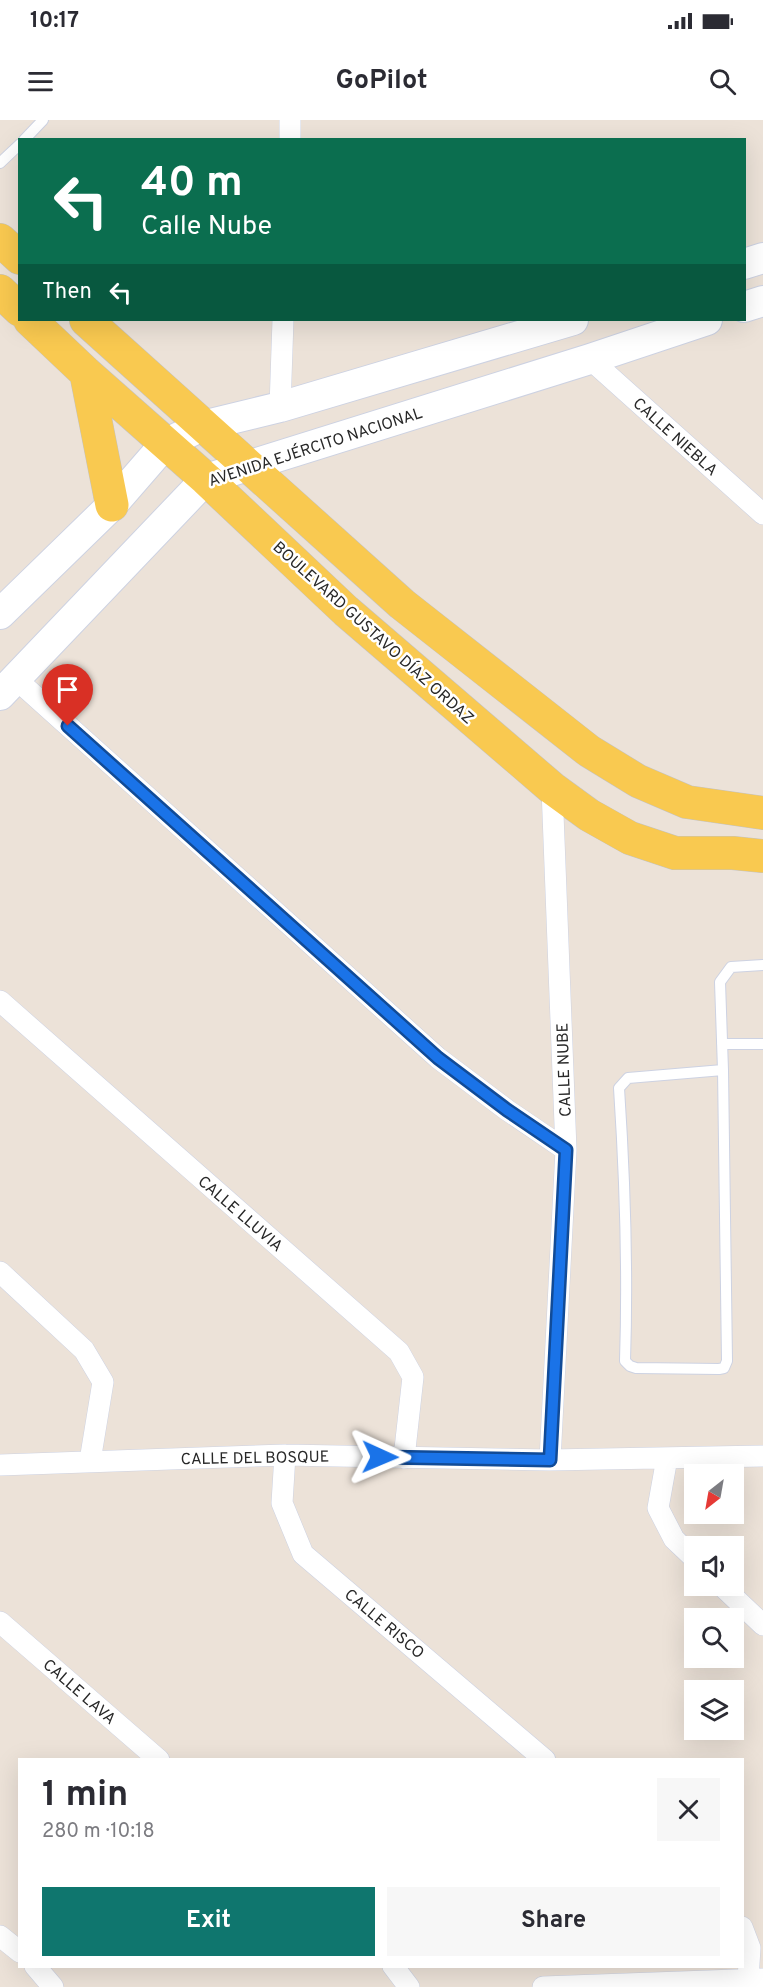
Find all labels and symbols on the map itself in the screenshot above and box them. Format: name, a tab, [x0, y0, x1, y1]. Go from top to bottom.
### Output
street label: CALLE NIEBLA	[628, 394, 721, 481]
street label: AVENIDA EJÉRCITO NACIONAL	[206, 402, 425, 492]
street label: BOULEVARD GUSTAVO DÍAZ ORDAZ	[268, 536, 479, 729]
pin	[42, 664, 93, 726]
street label: CALLE NUBE	[553, 1023, 577, 1117]
street label: CALLE LLUVIA	[193, 1172, 286, 1257]
position arrow	[348, 1425, 412, 1489]
street label: CALLE DEL BOSQUE	[181, 1448, 329, 1470]
north arrow	[684, 1464, 744, 1524]
street label: CALLE RISCO	[340, 1585, 428, 1664]
street label: CALLE LAVA	[38, 1655, 119, 1730]

